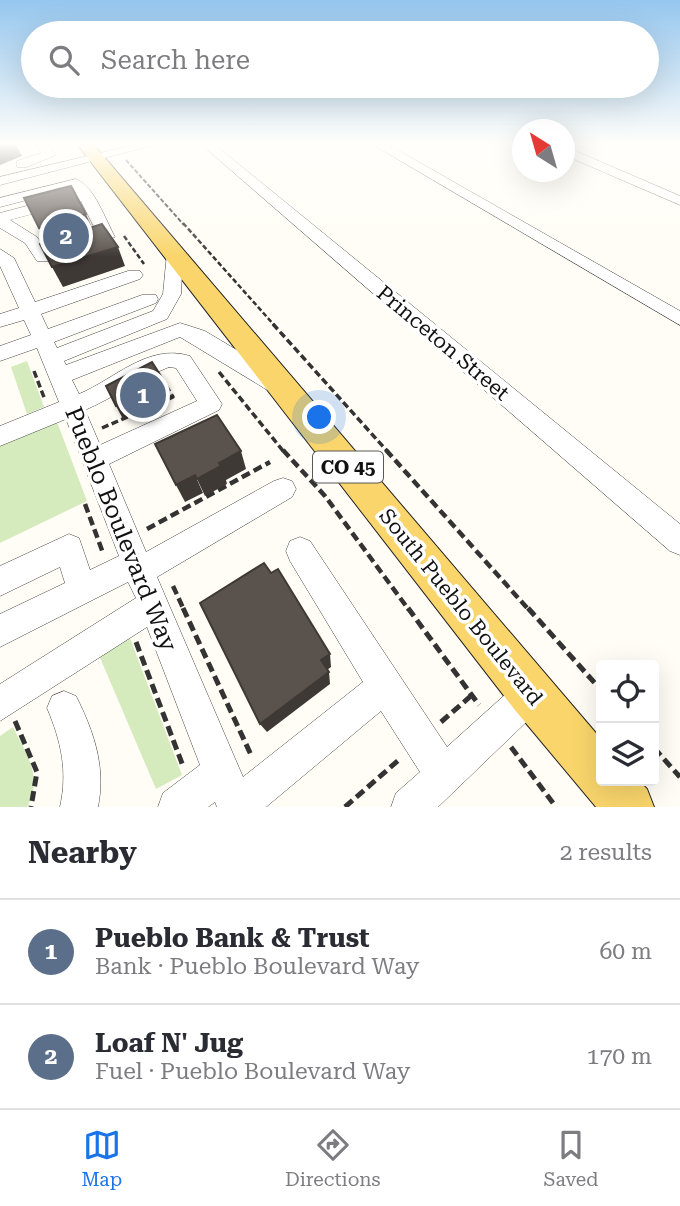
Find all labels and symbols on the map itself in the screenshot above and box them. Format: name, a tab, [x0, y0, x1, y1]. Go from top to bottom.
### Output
north arrow	[512, 119, 575, 182]
pin: 2	[43, 210, 89, 262]
street label: Princeton Street	[372, 281, 514, 405]
pin: 1	[120, 369, 166, 421]
your location	[302, 400, 336, 434]
street label: Pueblo Boulevard Way	[59, 403, 183, 656]
road number: CO 45	[313, 452, 383, 482]
street label: South Pueblo Boulevard	[374, 504, 548, 710]

